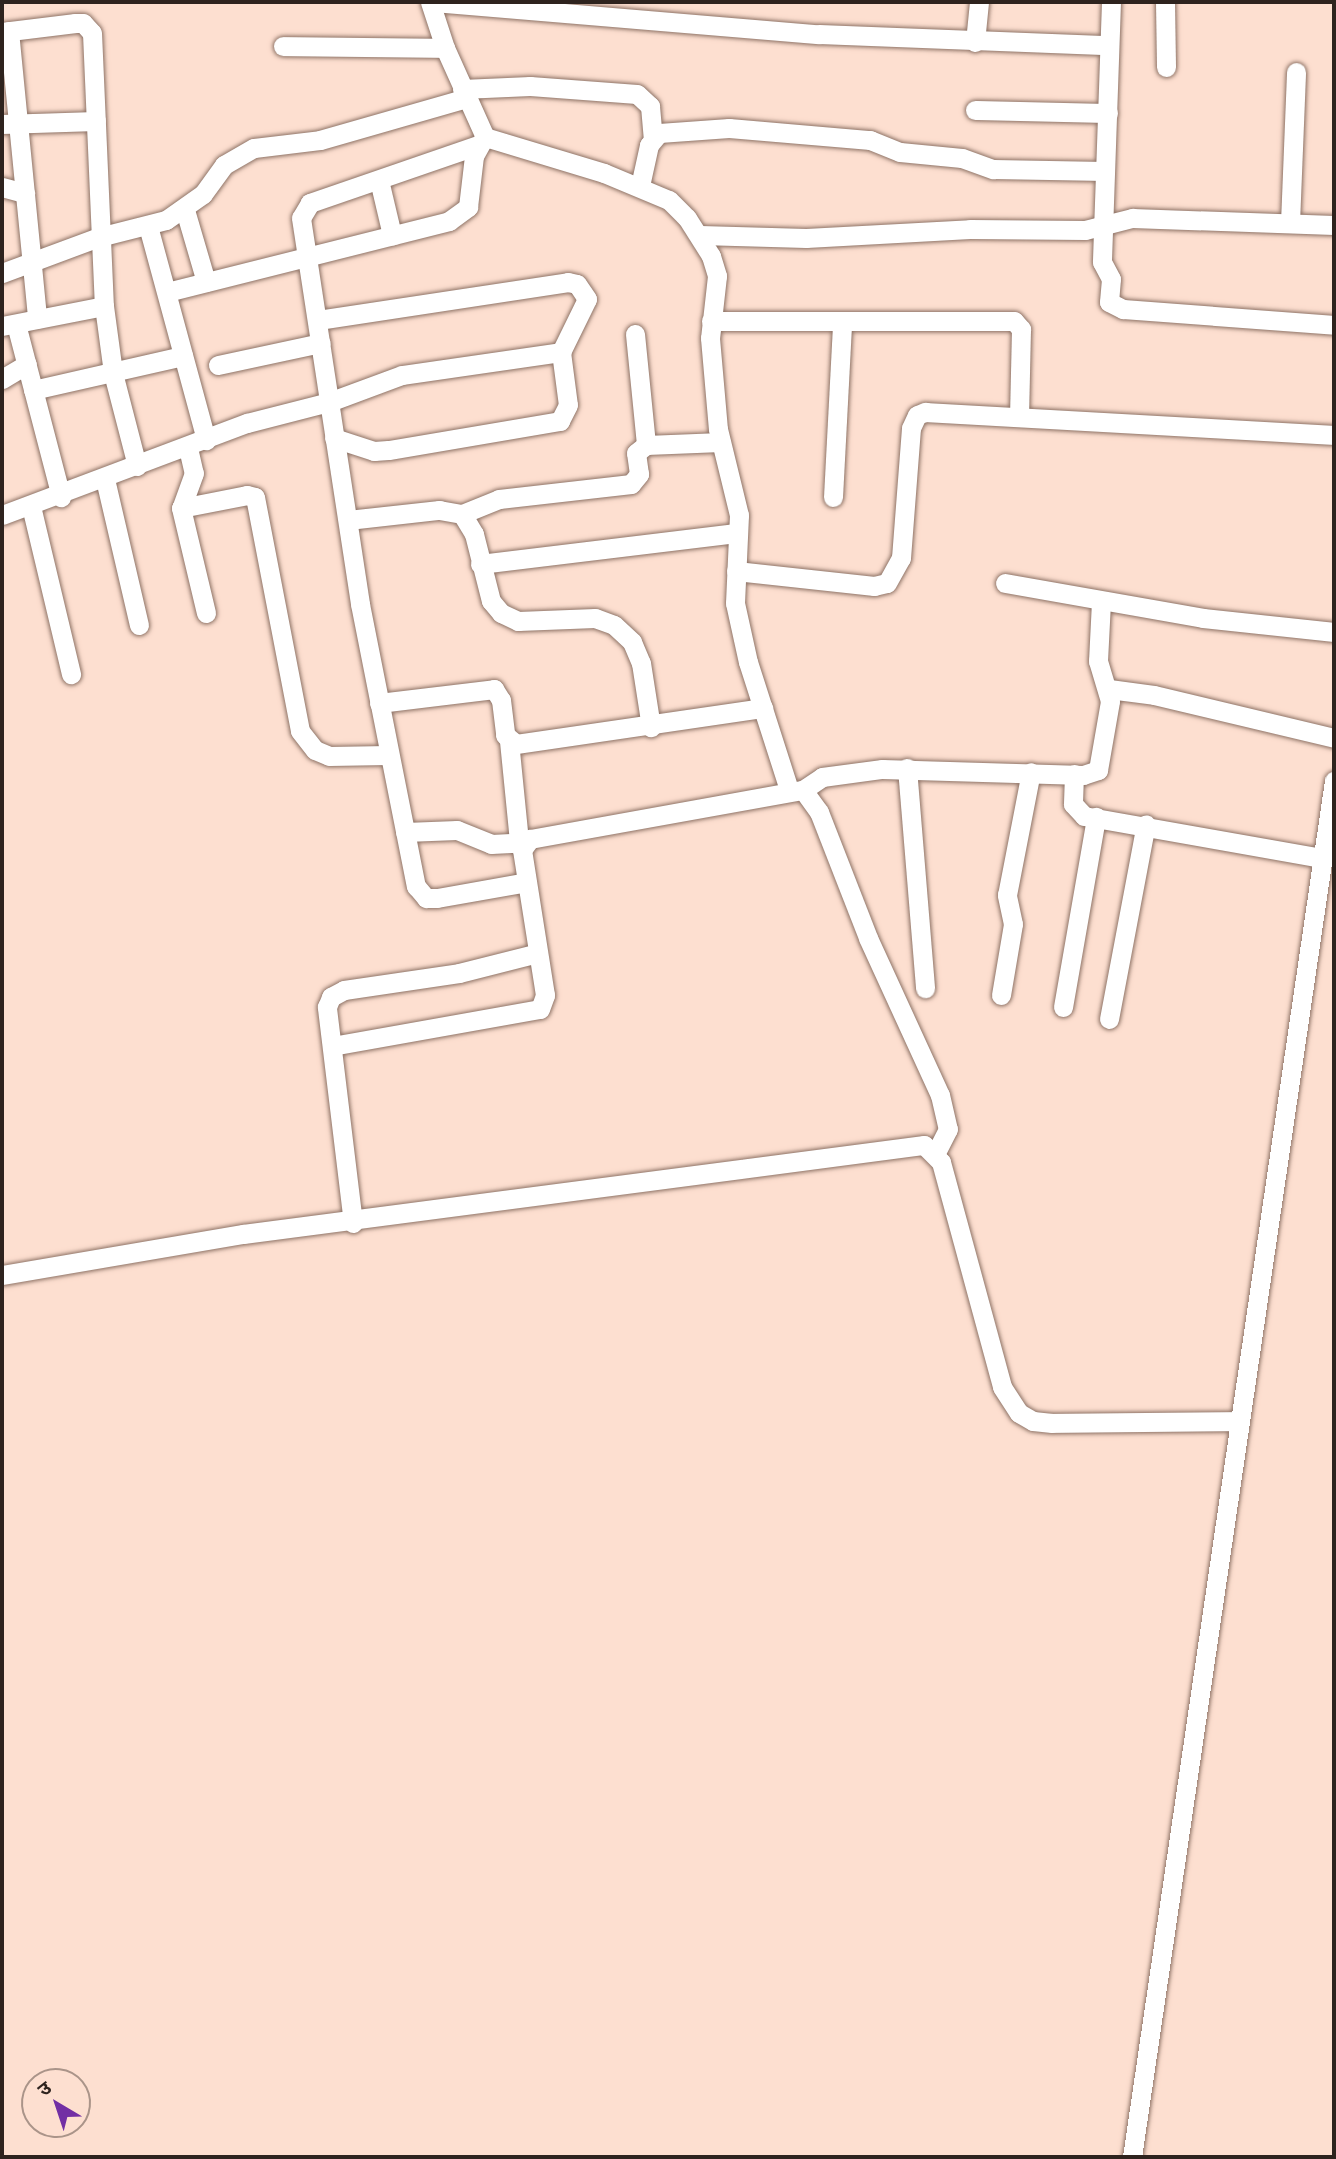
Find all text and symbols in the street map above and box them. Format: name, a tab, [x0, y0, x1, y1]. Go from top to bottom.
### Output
north arrow	[21, 2068, 91, 2138]
text: उ	[33, 2076, 55, 2100]

